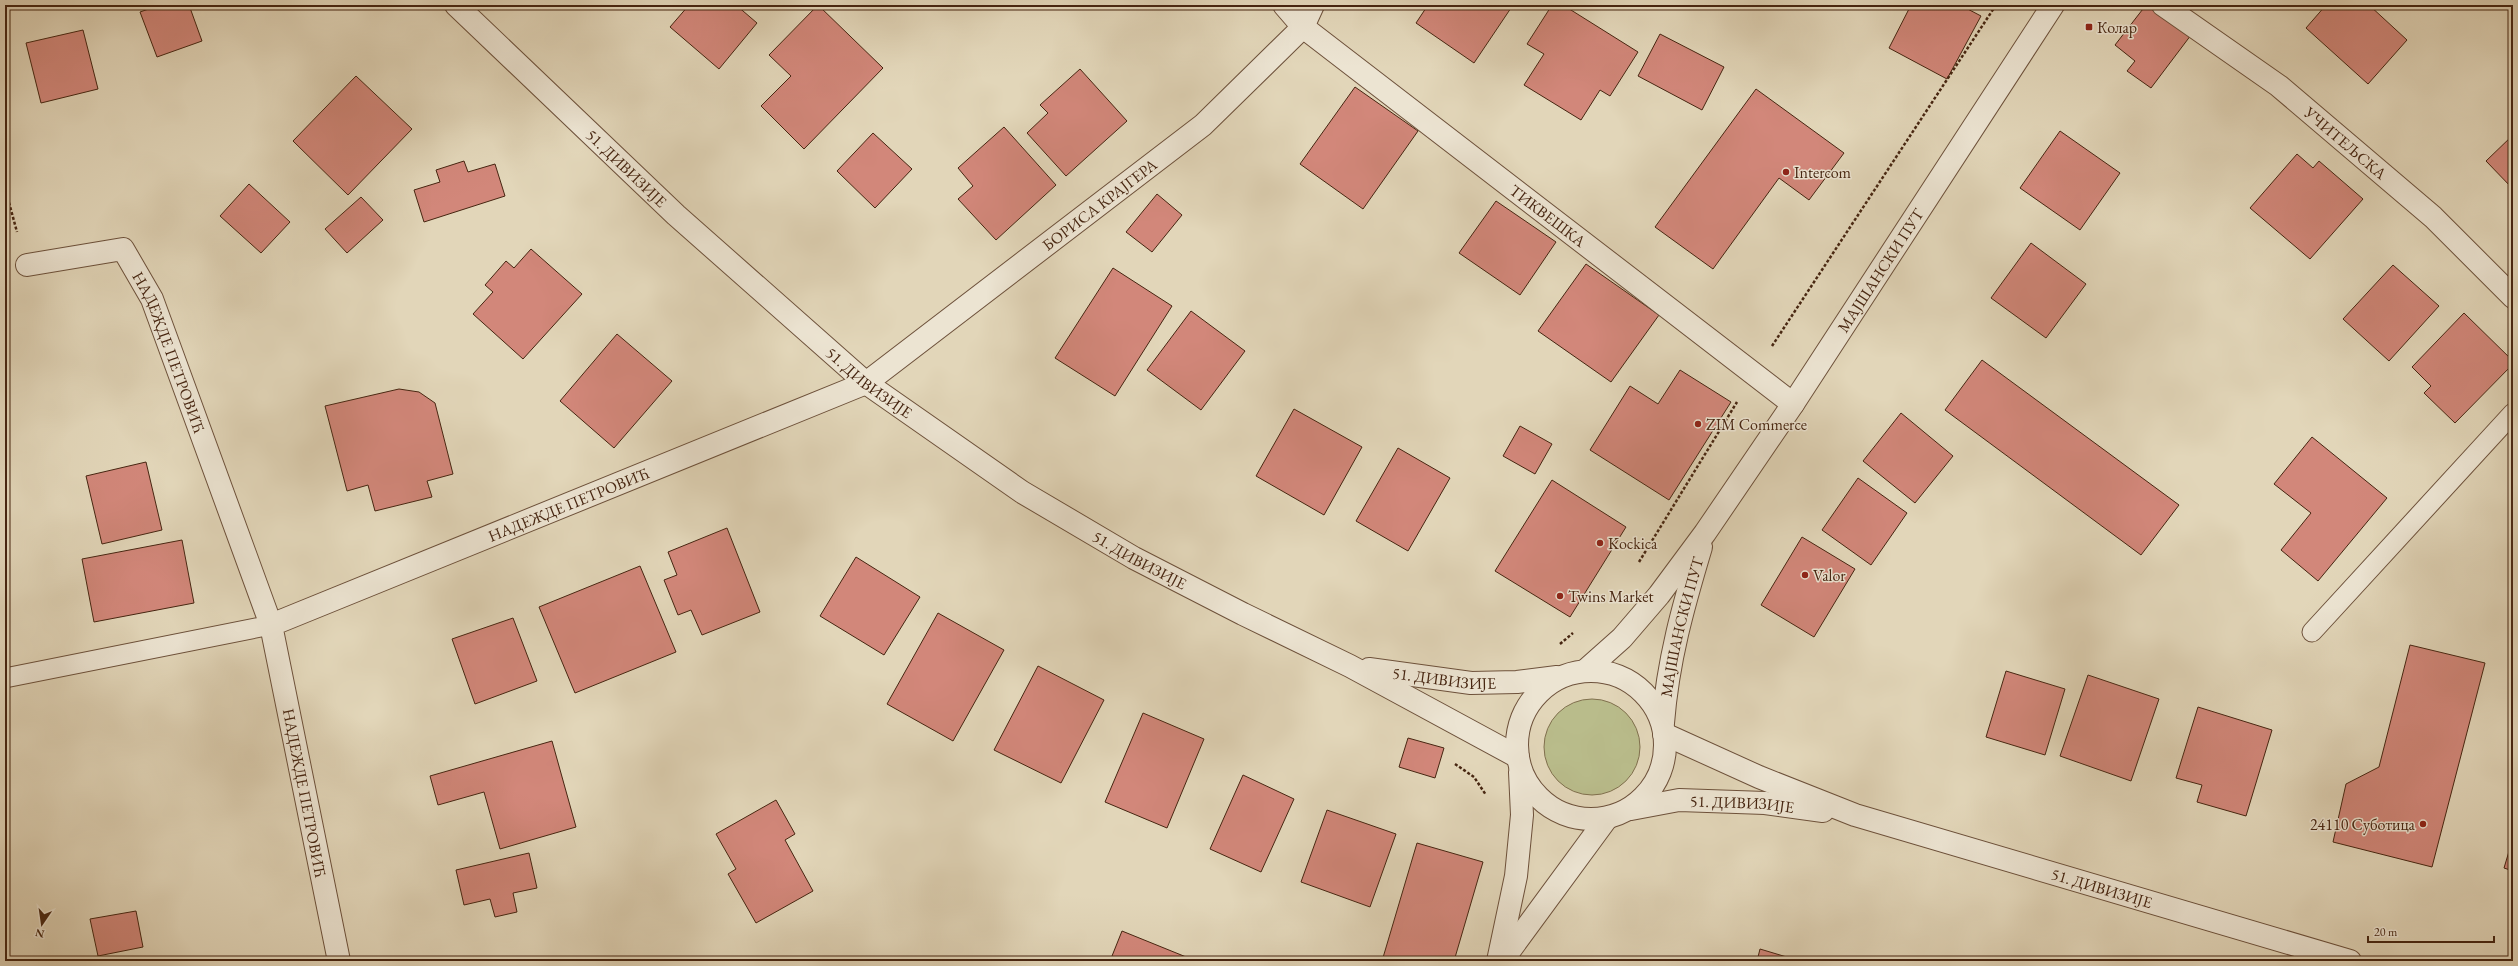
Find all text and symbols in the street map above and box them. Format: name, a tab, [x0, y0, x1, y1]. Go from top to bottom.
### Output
place label: Колар	[2097, 17, 2137, 38]
marker: Колар	[2084, 22, 2094, 32]
street label: УЧИТЕЉСКА	[2299, 101, 2392, 185]
street label: 51. ДИВИЗИЈЕ	[581, 125, 671, 212]
street label: БОРИСА КРАЈГЕРА	[1038, 153, 1162, 255]
place label: Intercom	[1794, 162, 1852, 183]
marker: Intercom	[1781, 167, 1791, 177]
street label: ТИКВЕШКА	[1505, 180, 1591, 252]
street label: МАЈШАНСКИ ПУТ	[1833, 204, 1929, 336]
street label: НАДЕЖДЕ ПЕТРОВИЋ	[127, 268, 210, 436]
street label: 51. ДИВИЗИЈЕ	[821, 342, 916, 423]
place label: ZIM Commerce	[1706, 414, 1807, 435]
marker: ZIM Commerce	[1693, 419, 1703, 429]
street label: НАДЕЖДЕ ПЕТРОВИЋ	[485, 462, 652, 547]
street label: 51. ДИВИЗИЈЕ	[1089, 526, 1190, 594]
place label: Kockica	[1608, 533, 1658, 554]
marker: Kockica	[1595, 538, 1605, 548]
street label: МАЈШАНСКИ ПУТ	[1656, 554, 1709, 698]
place label: Valor	[1813, 565, 1846, 586]
marker: Valor	[1800, 570, 1810, 580]
place label: Twins Market	[1568, 586, 1653, 607]
marker: Twins Market	[1555, 591, 1565, 601]
street label: 51. ДИВИЗИЈЕ	[1391, 662, 1496, 694]
street label: НАДЕЖДЕ ПЕТРОВИЋ	[278, 707, 331, 880]
street label: 51. ДИВИЗИЈЕ	[1690, 790, 1795, 818]
place label: 24110 Суботица	[2310, 814, 2416, 835]
marker: 24110 Суботица	[2418, 819, 2428, 829]
street label: 51. ДИВИЗИЈЕ	[2049, 864, 2155, 913]
north arrow	[22, 904, 62, 944]
scale bar	[2368, 918, 2494, 944]
text: 20 m	[2374, 924, 2398, 940]
text: N	[34, 926, 46, 942]

